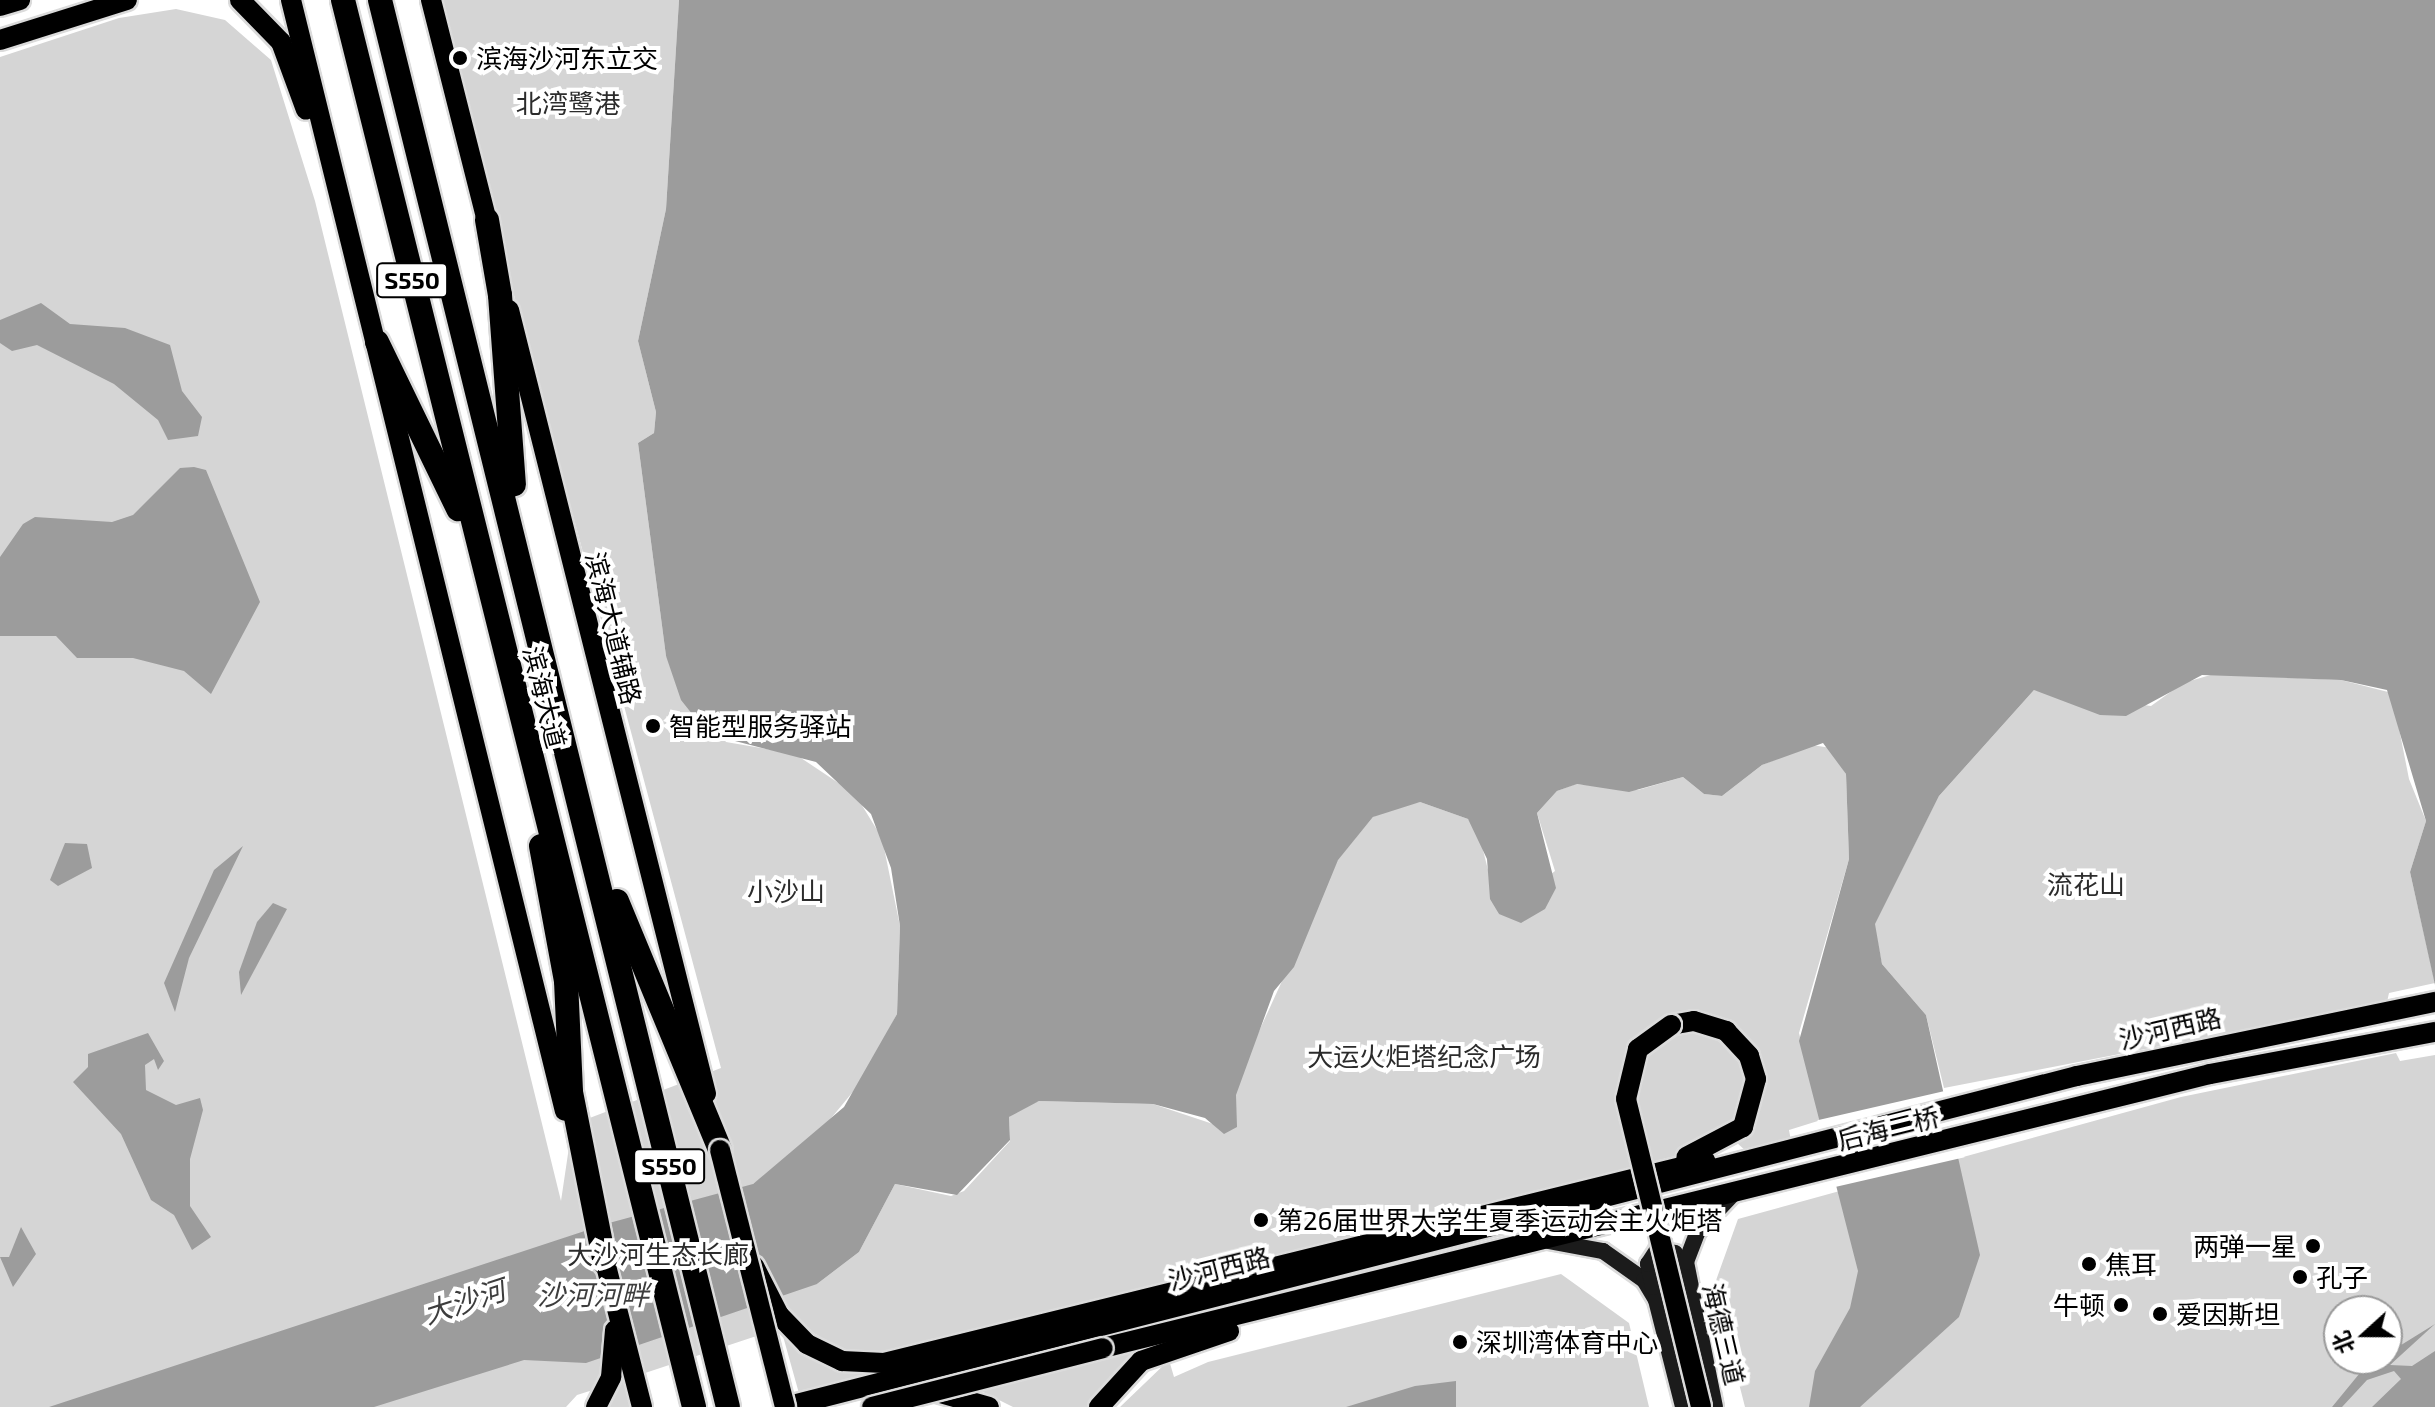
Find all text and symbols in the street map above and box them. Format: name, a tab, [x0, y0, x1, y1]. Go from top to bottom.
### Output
place label: 滨海沙河东立交	[476, 42, 658, 74]
marker: 滨海沙河东立交	[451, 49, 469, 67]
park label: 北湾鹭港	[516, 87, 620, 119]
road number: S550	[376, 260, 448, 300]
street label: 滨海大道辅路	[580, 549, 648, 707]
street label: 滨海大道	[517, 643, 573, 751]
place label: 智能型服务驿站	[669, 710, 851, 742]
marker: 智能型服务驿站	[644, 717, 662, 735]
park label: 流花山	[2047, 868, 2125, 900]
park label: 小沙山	[747, 875, 825, 907]
street label: 沙河西路	[2116, 1001, 2224, 1055]
park label: 大运火炬塔纪念广场	[1307, 1040, 1541, 1072]
street label: 后海二桥	[1834, 1100, 1942, 1156]
road number: S550	[633, 1146, 705, 1186]
place label: 第26届世界大学生夏季运动会主火炬塔	[1277, 1204, 1722, 1236]
marker: 第26届世界大学生夏季运动会主火炬塔	[1252, 1211, 1270, 1229]
place label: 两弹一星	[2193, 1230, 2297, 1262]
marker: 两弹一星	[2304, 1237, 2322, 1255]
park label: 大沙河生态长廊	[567, 1238, 749, 1270]
street label: 沙河西路	[1165, 1240, 1273, 1296]
place label: 焦耳	[2105, 1248, 2157, 1280]
marker: 焦耳	[2080, 1255, 2098, 1273]
place label: 孔子	[2316, 1261, 2368, 1293]
marker: 孔子	[2291, 1268, 2309, 1286]
water label: 大沙河	[419, 1272, 509, 1330]
water label: 沙河河畔	[537, 1277, 649, 1311]
street label: 海德三道	[1697, 1280, 1751, 1388]
place label: 牛顿	[2053, 1289, 2105, 1321]
north arrow	[2323, 1295, 2403, 1375]
marker: 牛顿	[2112, 1296, 2130, 1314]
place label: 爱因斯坦	[2176, 1298, 2280, 1330]
marker: 爱因斯坦	[2151, 1305, 2169, 1323]
place label: 深圳湾体育中心	[1476, 1326, 1658, 1358]
text: 北	[2326, 1328, 2359, 1358]
marker: 深圳湾体育中心	[1451, 1333, 1469, 1351]

